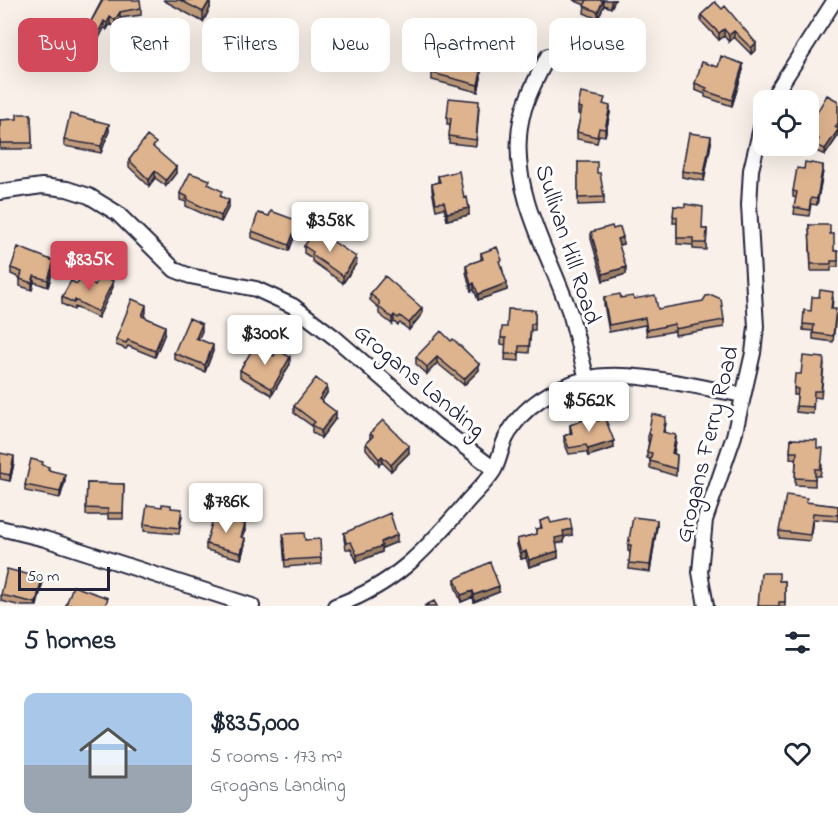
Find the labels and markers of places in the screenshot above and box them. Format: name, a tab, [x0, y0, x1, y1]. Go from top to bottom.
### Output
pin: $358K	[288, 202, 372, 253]
pin: $835K	[47, 241, 131, 292]
pin: $300K	[223, 315, 307, 366]
pin: $562K	[547, 382, 631, 433]
pin: $786K	[184, 483, 268, 534]

